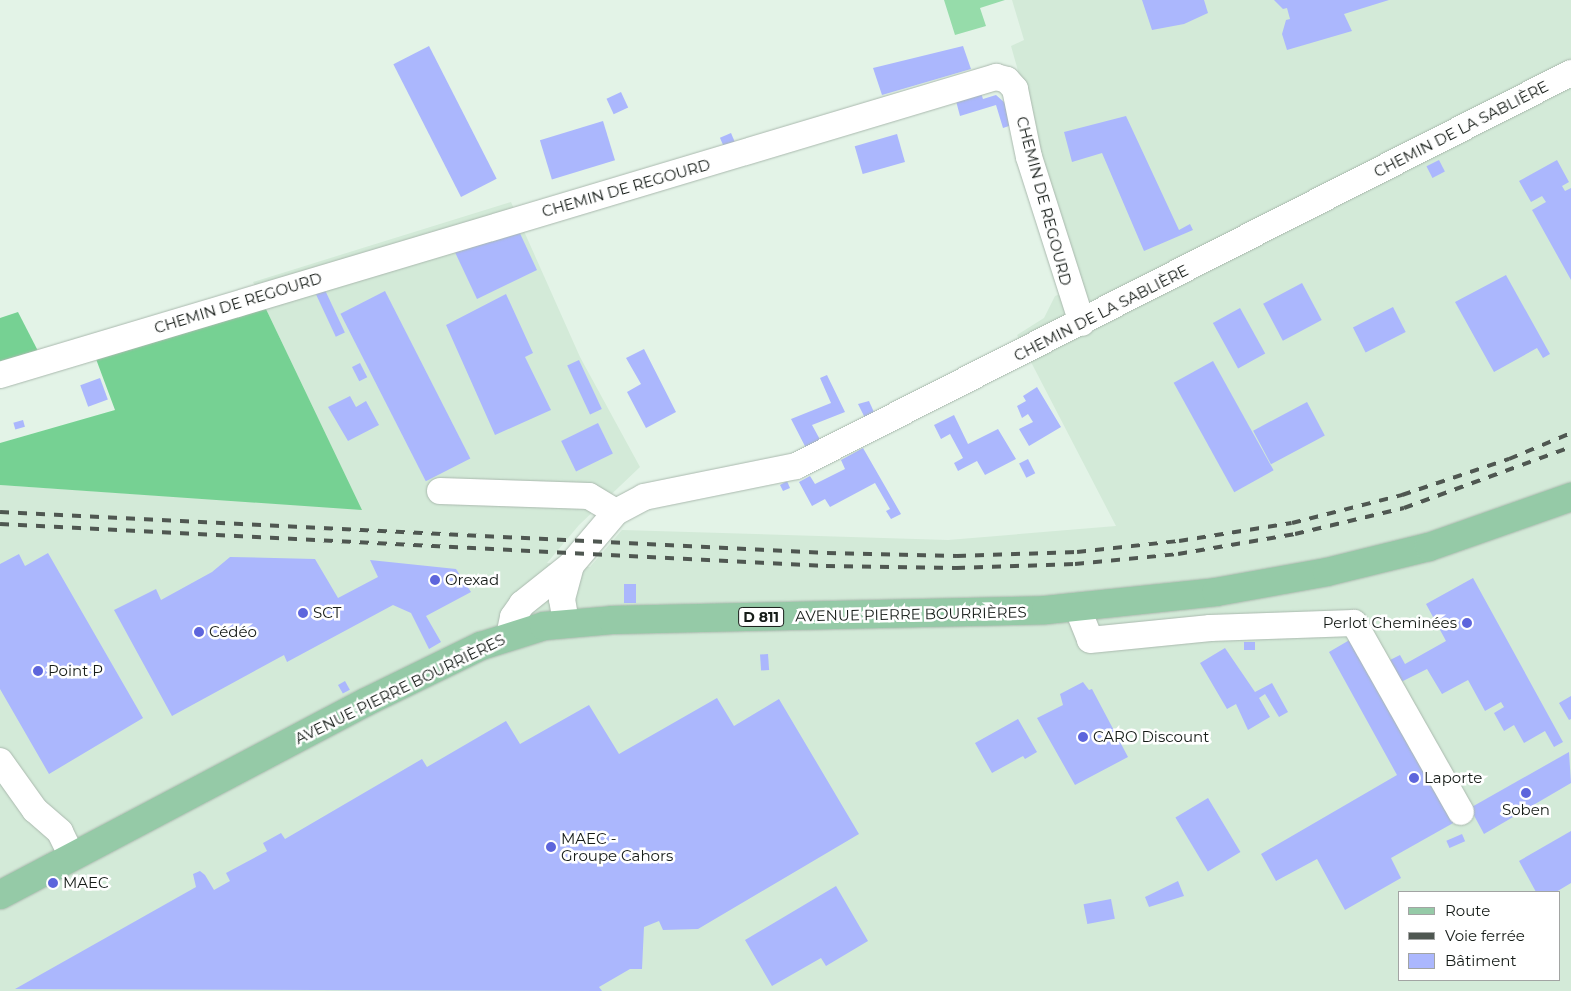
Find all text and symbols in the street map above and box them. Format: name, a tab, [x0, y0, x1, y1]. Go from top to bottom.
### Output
street label: CHEMIN DE LA SABLIÈRE	[1371, 77, 1551, 181]
street label: CHEMIN DE REGOURD	[1013, 114, 1075, 288]
street label: CHEMIN DE REGOURD	[540, 155, 712, 221]
street label: CHEMIN DE LA SABLIÈRE	[1011, 261, 1191, 365]
street label: CHEMIN DE REGOURD	[152, 269, 324, 337]
place label: Orexad	[445, 571, 499, 589]
marker: Orexad	[429, 574, 441, 586]
street label: AVENUE PIERRE BOURRIÈRES	[795, 603, 1027, 625]
place label: SCT	[313, 604, 341, 622]
road number: D 811	[737, 606, 785, 628]
marker: SCT	[297, 607, 309, 619]
place label: Perlot Cheminées	[1323, 614, 1457, 632]
marker: Perlot Cheminées	[1461, 617, 1473, 629]
place label: Cédéo	[209, 623, 257, 641]
marker: Cédéo	[193, 626, 205, 638]
street label: AVENUE PIERRE BOURRIÈRES	[292, 630, 508, 748]
place label: Point P	[48, 662, 103, 680]
marker: Point P	[32, 665, 44, 677]
place label: CARO Discount	[1093, 728, 1209, 746]
marker: CARO Discount	[1077, 731, 1089, 743]
place label: Laporte	[1424, 769, 1482, 787]
marker: Laporte	[1408, 772, 1420, 784]
marker: Soben	[1520, 787, 1532, 799]
place label: Soben	[1502, 801, 1550, 819]
place label: MAEC - Groupe Cahors	[561, 829, 673, 864]
marker: MAEC - Groupe Cahors	[545, 841, 557, 853]
place label: MAEC	[63, 874, 109, 892]
marker: MAEC	[47, 877, 59, 889]
legend	[1398, 891, 1561, 981]
text: Route	[1445, 901, 1490, 920]
text: Voie ferrée	[1445, 926, 1525, 945]
text: Bâtiment	[1445, 951, 1517, 970]

